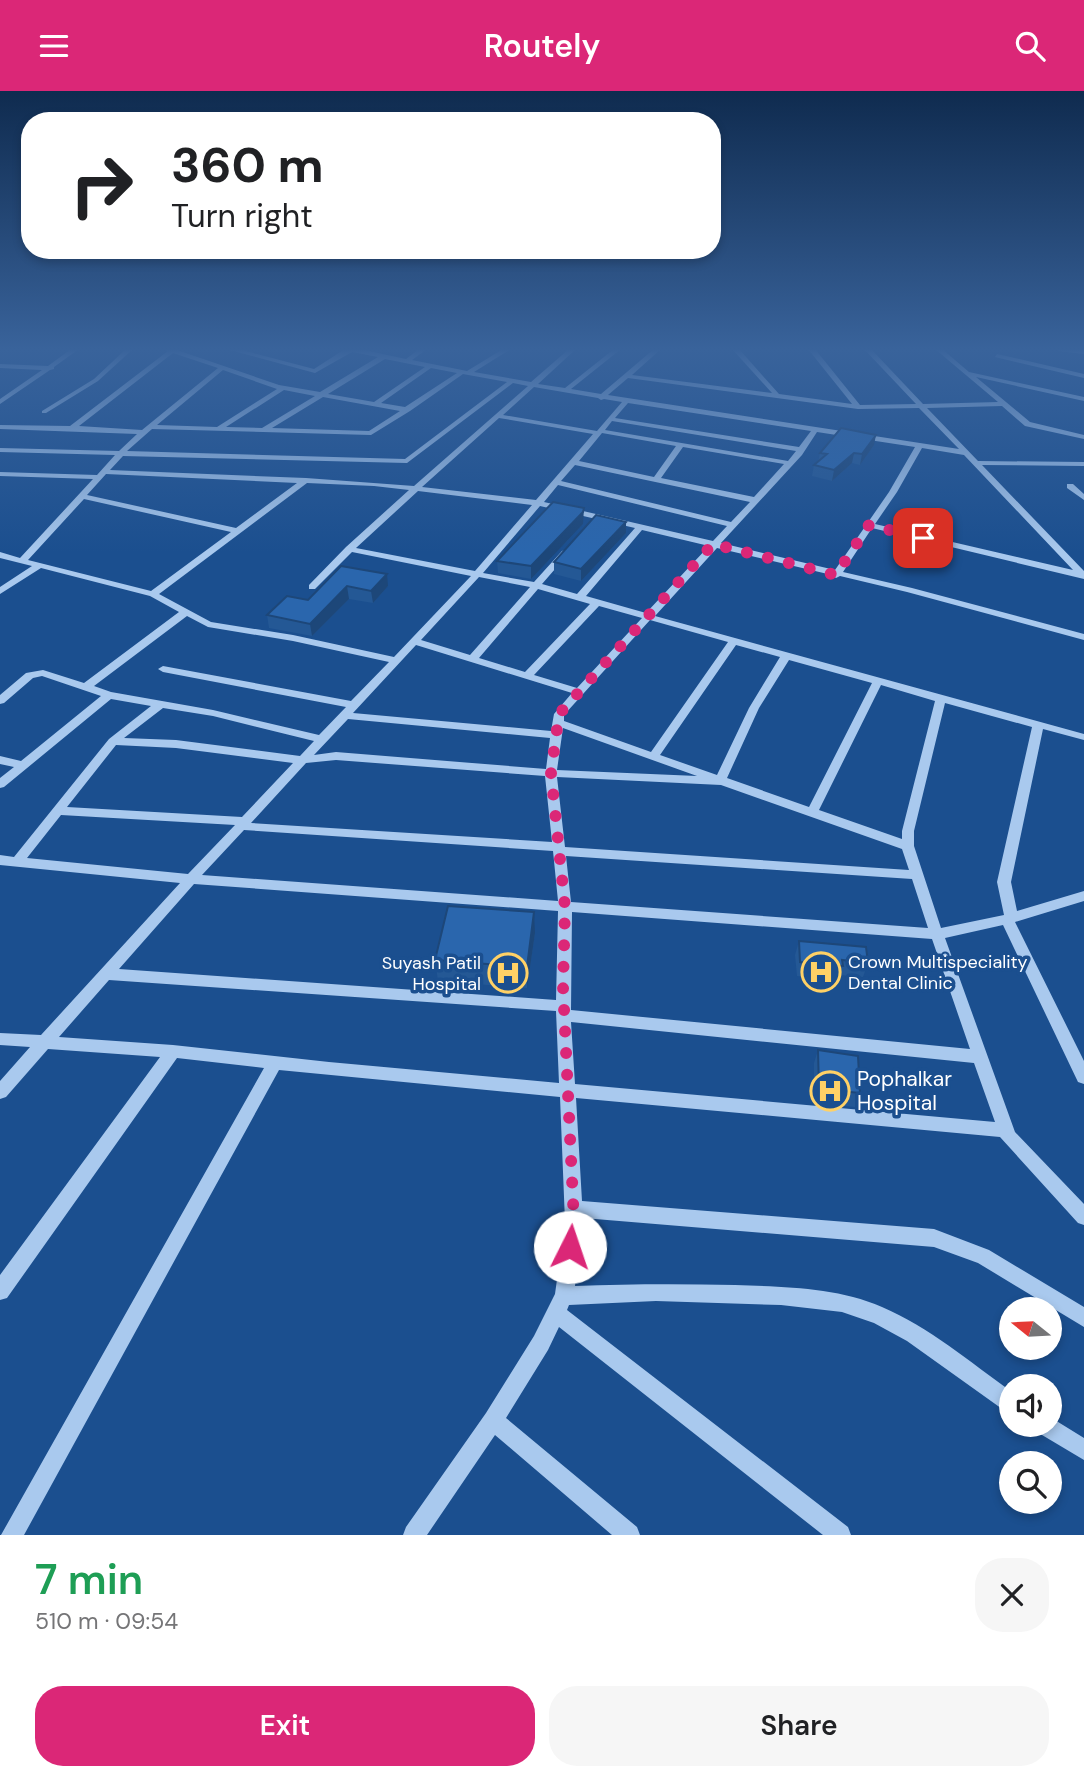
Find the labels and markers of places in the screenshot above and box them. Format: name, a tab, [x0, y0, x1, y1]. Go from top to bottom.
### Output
pin	[893, 508, 953, 568]
place label: Crown Multispeciality Dental Clinic	[848, 950, 1028, 995]
place label: Suyash Patil Hospital	[382, 951, 481, 996]
hospital icon: Crown Multispeciality Dental Clinic	[800, 951, 842, 993]
hospital icon: Suyash Patil Hospital	[487, 952, 529, 994]
place label: Pophalkar Hospital	[857, 1065, 952, 1117]
hospital icon: Pophalkar Hospital	[809, 1070, 851, 1112]

